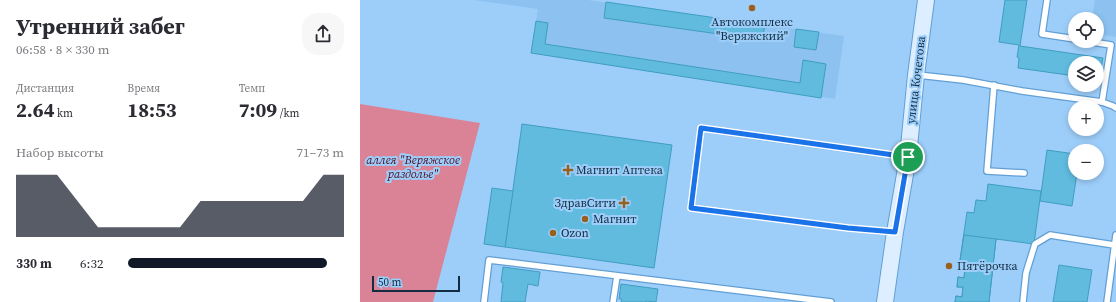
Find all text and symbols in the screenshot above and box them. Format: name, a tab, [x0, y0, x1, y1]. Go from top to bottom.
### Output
marker: Автокомплекс "Веряжский"	[747, 3, 757, 13]
text: Утренний забег	[16, 11, 185, 41]
map controls	[1068, 12, 1104, 180]
button: locate	[1068, 12, 1104, 48]
button: share	[302, 13, 344, 55]
place label: Автокомплекс "Веряжский"	[711, 14, 793, 44]
street label: улица Кочетова	[903, 34, 929, 125]
text: 06:58 · 8 × 330 m	[16, 41, 110, 58]
button: layers	[1068, 56, 1104, 92]
text: Дистанция	[16, 81, 74, 96]
text: Время	[127, 81, 160, 96]
text: Темп	[239, 81, 265, 96]
text: 2.64	[16, 96, 55, 124]
text: 18:53	[127, 96, 177, 124]
text: 7:09	[239, 96, 277, 124]
button: +	[1068, 100, 1104, 136]
text: km	[55, 106, 73, 121]
text: /km	[277, 106, 299, 121]
pin	[891, 140, 925, 174]
text: Набор высоты	[16, 144, 104, 161]
text: 71–73 m	[297, 144, 344, 161]
button: −	[1068, 144, 1104, 180]
icon: arrive	[897, 146, 919, 168]
park label: аллея "Веряжское раздолье"	[366, 152, 460, 182]
place label: Магнит Аптека	[576, 162, 664, 178]
marker: Магнит Аптека	[563, 165, 573, 175]
place label: ЗдравСити	[554, 195, 616, 211]
marker: ЗдравСити	[619, 198, 629, 208]
place label: Магнит	[593, 211, 637, 227]
marker: Магнит	[580, 214, 590, 224]
place label: Ozon	[561, 225, 589, 241]
marker: Ozon	[548, 228, 558, 238]
text: 330 m	[16, 255, 52, 272]
text: 6:32	[80, 255, 103, 272]
place label: Пятёрочка	[957, 258, 1018, 274]
marker: Пятёрочка	[944, 261, 954, 271]
scale bar	[372, 274, 460, 293]
text: 50 m	[378, 275, 401, 290]

